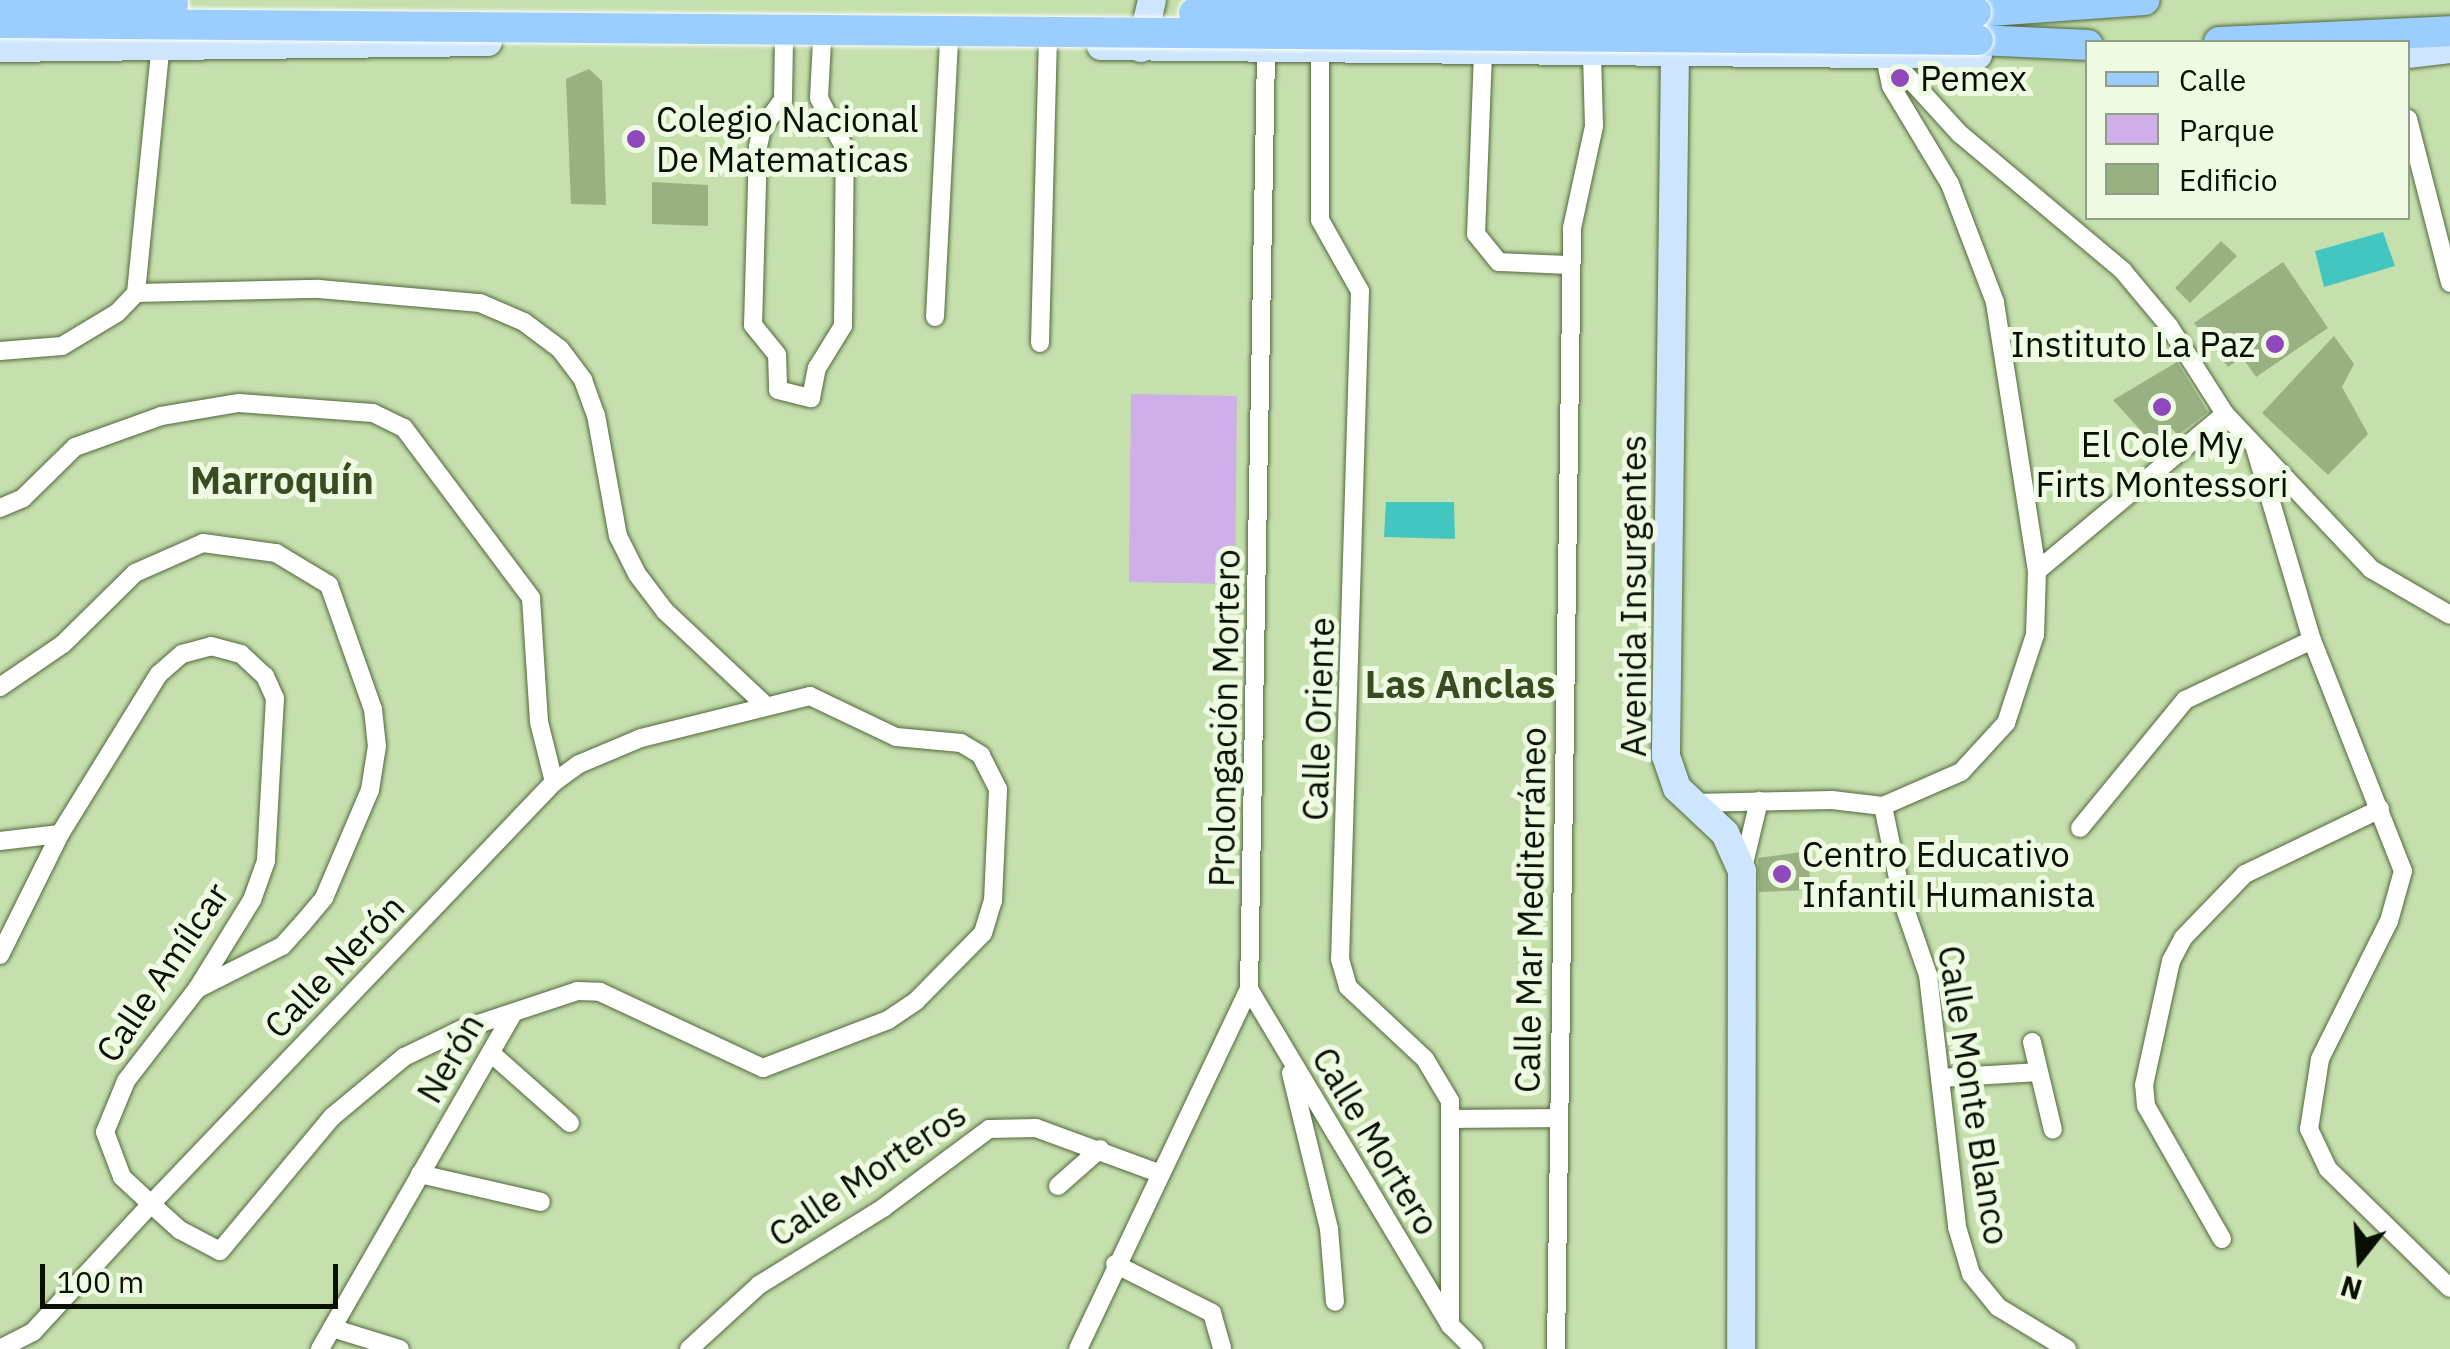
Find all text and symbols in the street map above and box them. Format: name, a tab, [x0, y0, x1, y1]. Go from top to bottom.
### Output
legend	[2085, 40, 2410, 220]
place label: Pemex	[1920, 57, 2027, 99]
text: Calle	[2179, 60, 2246, 99]
marker: Pemex	[1889, 67, 1911, 89]
place label: Colegio Nacional De Matematicas	[656, 98, 919, 180]
text: Parque	[2179, 110, 2275, 149]
marker: Colegio Nacional De Matematicas	[625, 128, 647, 150]
text: Edificio	[2179, 160, 2278, 199]
place label: Instituto La Paz	[2011, 323, 2255, 365]
marker: Instituto La Paz	[2264, 333, 2286, 355]
marker: El Cole My Firts Montessori	[2151, 396, 2173, 418]
place label: El Cole My Firts Montessori	[2035, 423, 2289, 505]
street label: Avenida Insurgentes	[1612, 435, 1654, 757]
district label: Marroquín	[190, 457, 374, 503]
street label: Prolongación Mortero	[1200, 549, 1248, 887]
street label: Calle Oriente	[1293, 617, 1343, 821]
district label: Las Anclas	[1365, 661, 1555, 707]
street label: Calle Mar Mediterráneo	[1506, 727, 1554, 1093]
place label: Centro Educativo Infantil Humanista	[1802, 833, 2095, 915]
marker: Centro Educativo Infantil Humanista	[1771, 863, 1793, 885]
street label: Calle Amílcar	[87, 874, 237, 1070]
street label: Calle Nerón	[255, 886, 413, 1046]
street label: Calle Monte Blanco	[1930, 942, 2018, 1248]
street label: Nerón	[408, 1006, 492, 1110]
street label: Calle Mortero	[1304, 1040, 1448, 1242]
street label: Calle Morteros	[761, 1093, 973, 1255]
north arrow	[2310, 1209, 2410, 1309]
scale bar	[45, 1244, 342, 1306]
text: 100 m	[57, 1262, 144, 1301]
text: N	[2336, 1268, 2366, 1309]

